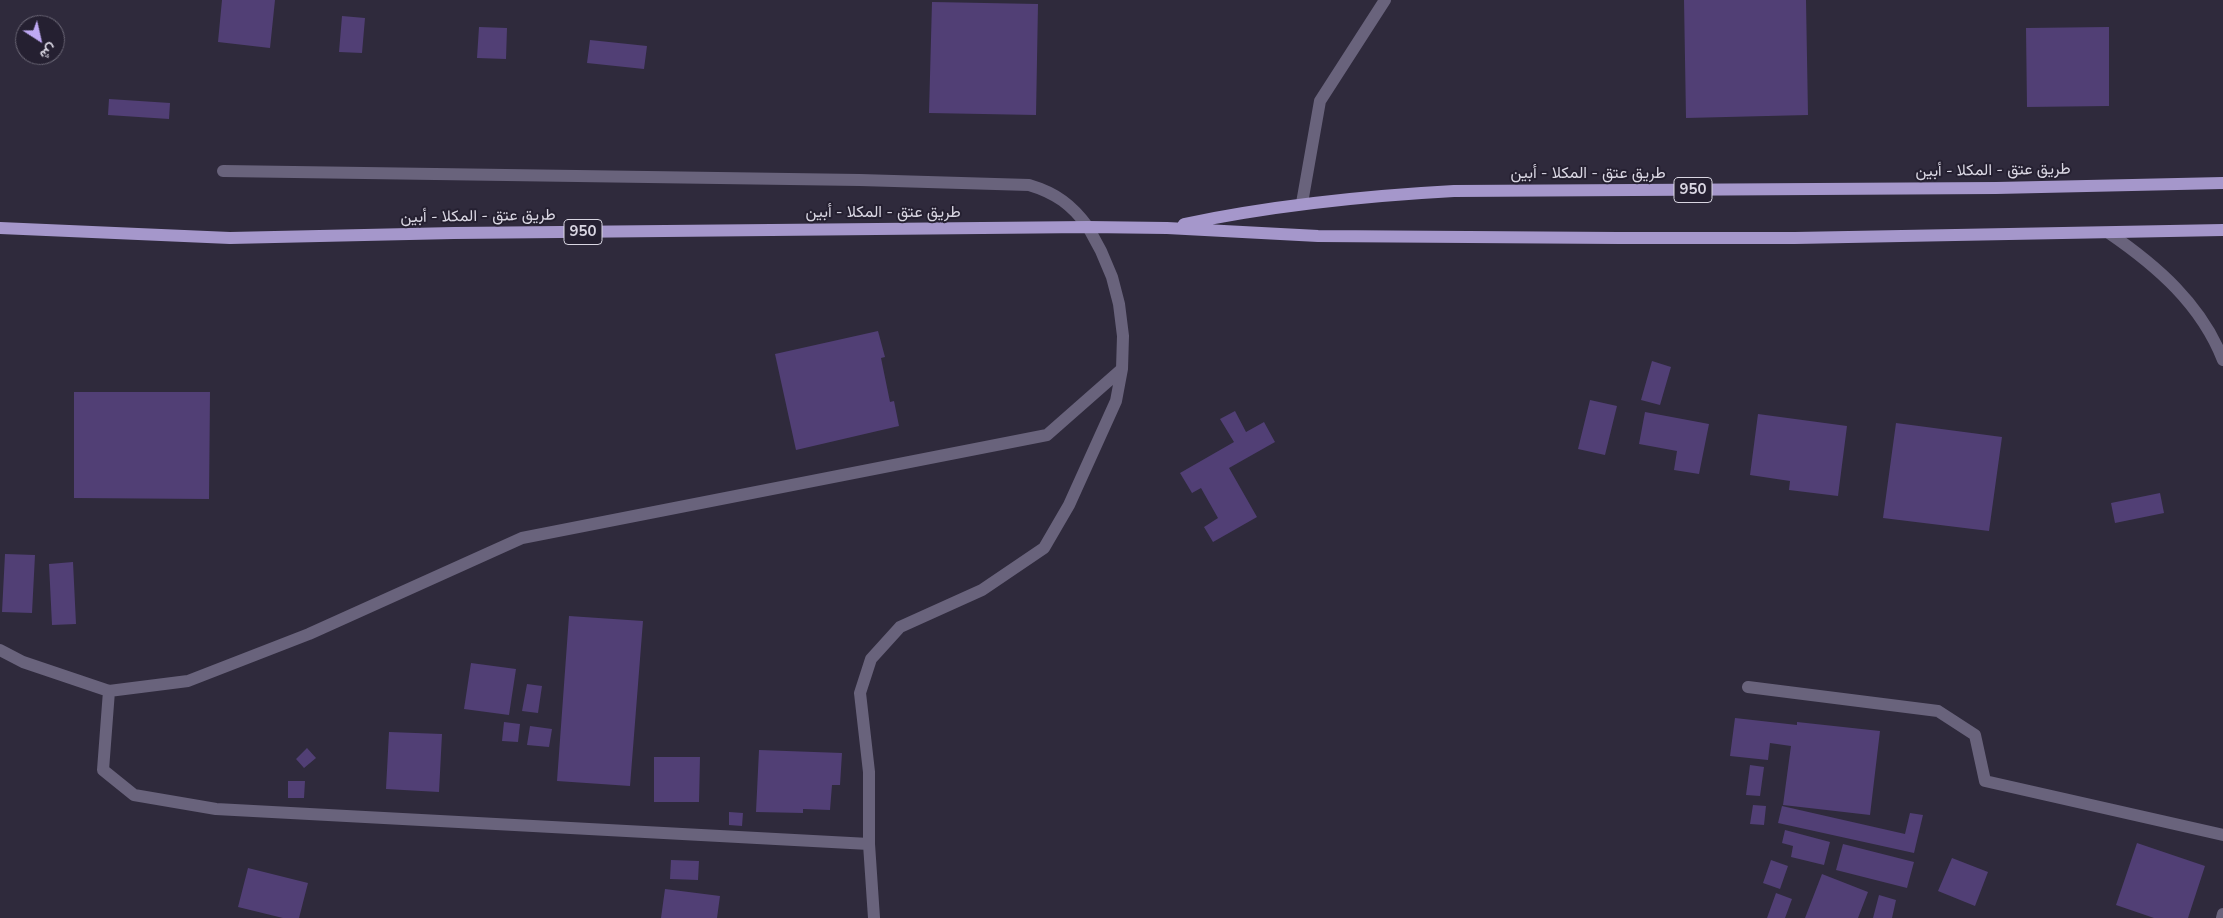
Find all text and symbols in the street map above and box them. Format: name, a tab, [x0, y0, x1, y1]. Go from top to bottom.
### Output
north arrow	[15, 15, 65, 65]
text: ش	[36, 39, 61, 64]
street label: طريق عتق - المكلا - أبين	[1915, 160, 2071, 182]
street label: طريق عتق - المكلا - أبين	[1510, 164, 1666, 184]
road number: 950	[1674, 178, 1712, 202]
street label: طريق عتق - المكلا - أبين	[805, 203, 961, 223]
street label: طريق عتق - المكلا - أبين	[400, 206, 556, 228]
road number: 950	[564, 220, 602, 244]

